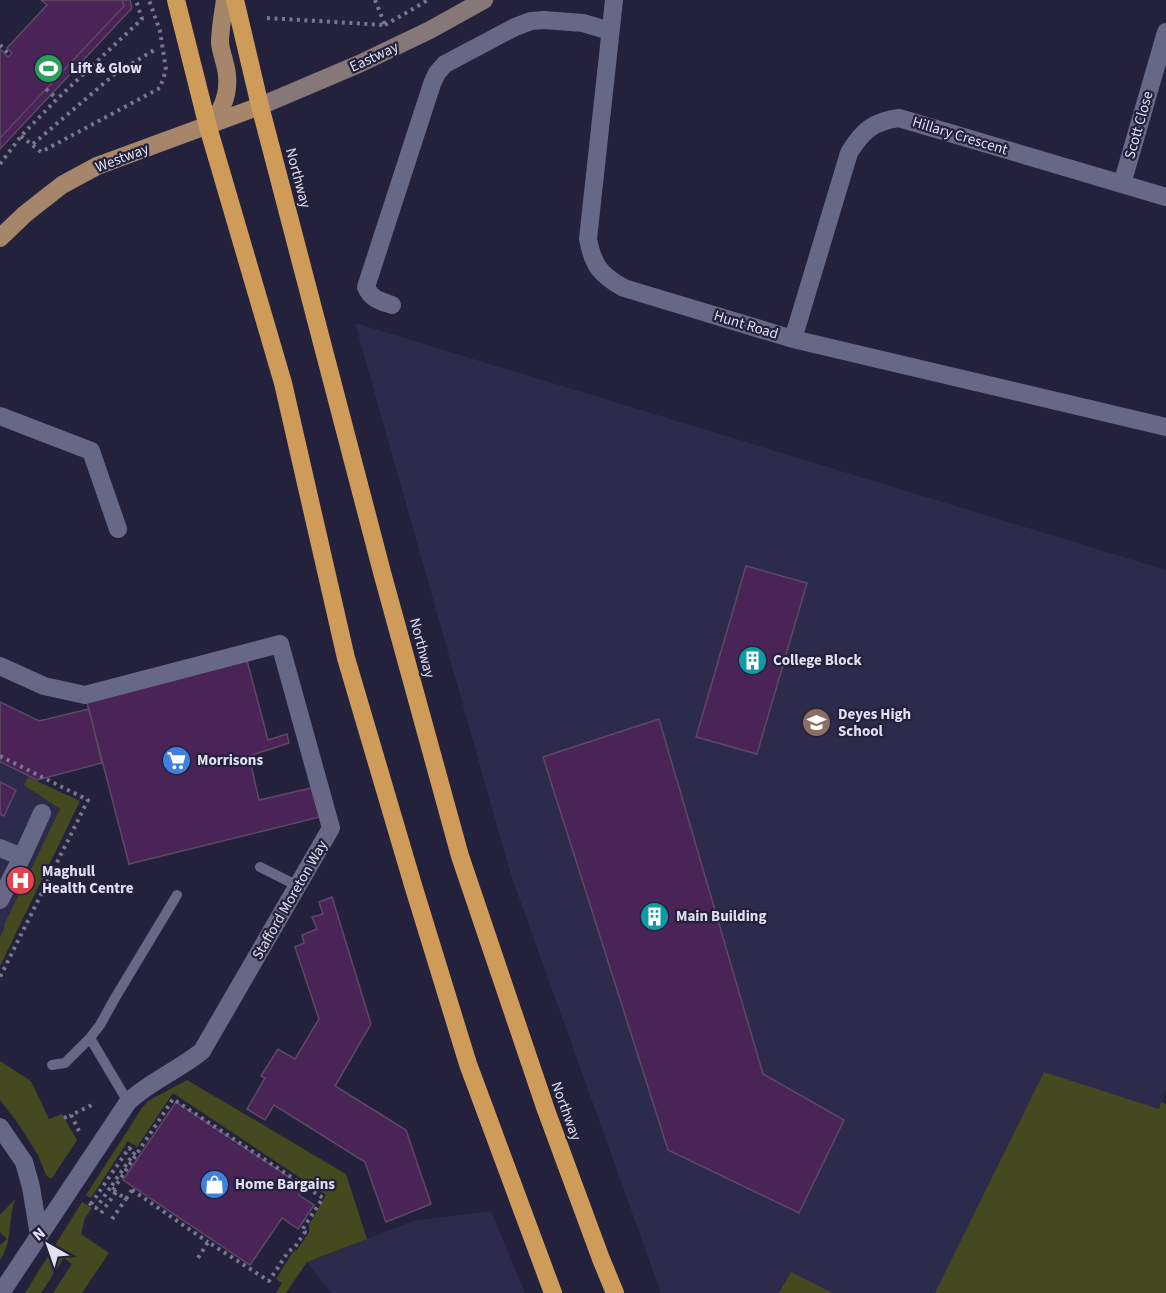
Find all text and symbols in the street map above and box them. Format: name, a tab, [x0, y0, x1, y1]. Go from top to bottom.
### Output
street label: Eastway	[346, 37, 402, 77]
sports icon: Lift & Glow	[33, 52, 65, 84]
place label: Lift & Glow	[70, 58, 142, 79]
street label: Scott Close	[1119, 89, 1159, 161]
street label: Hillary Crescent	[910, 112, 1010, 160]
street label: Westway	[92, 138, 152, 178]
street label: Northway	[280, 146, 316, 210]
street label: Hunt Road	[711, 305, 781, 345]
street label: Northway	[404, 616, 440, 680]
building icon: College Block	[736, 644, 768, 676]
place label: College Block	[773, 650, 862, 671]
place label: Deyes High School	[838, 704, 911, 742]
school or university icon: Deyes High School	[801, 707, 833, 739]
supermarket icon: Morrisons	[160, 744, 192, 776]
place label: Morrisons	[197, 750, 263, 771]
street label: Stafford Moreton Way	[247, 836, 333, 964]
place label: Maghull Health Centre	[42, 861, 134, 899]
hospital icon: Maghull Health Centre	[5, 864, 37, 896]
building icon: Main Building	[639, 900, 671, 932]
place label: Main Building	[676, 906, 766, 927]
street label: Northway	[546, 1079, 586, 1143]
shop icon: Home Bargains	[198, 1168, 230, 1200]
place label: Home Bargains	[235, 1174, 335, 1195]
north arrow	[18, 1215, 78, 1275]
text: N	[28, 1222, 50, 1246]

